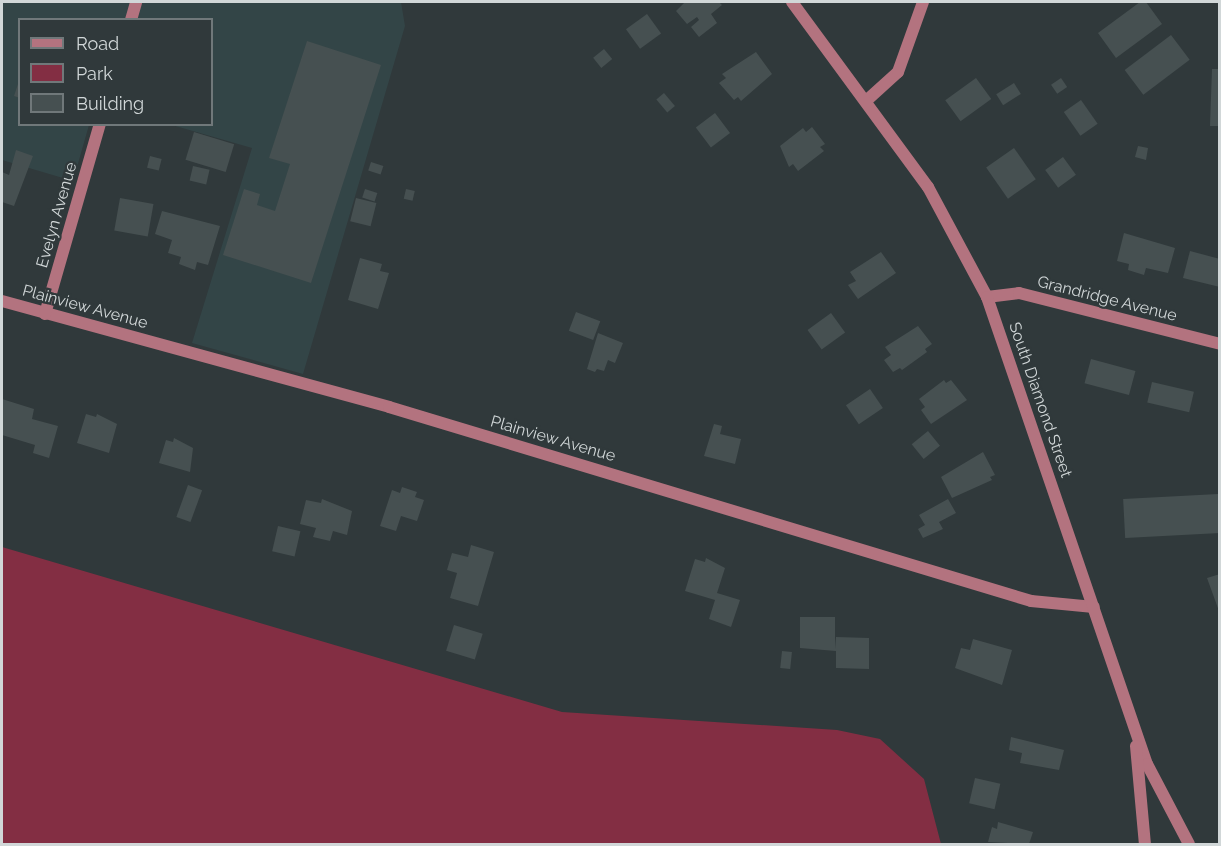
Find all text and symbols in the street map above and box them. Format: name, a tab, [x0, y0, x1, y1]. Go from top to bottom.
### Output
legend	[18, 18, 213, 126]
text: Road	[76, 33, 119, 54]
text: Park	[76, 63, 113, 84]
text: Building	[76, 93, 144, 114]
street label: Evelyn Avenue	[33, 160, 81, 270]
street label: Grandridge Avenue	[1035, 272, 1179, 326]
street label: Plainview Avenue	[20, 281, 150, 333]
street label: South Diamond Street	[1004, 320, 1076, 480]
street label: Plainview Avenue	[488, 412, 618, 466]

